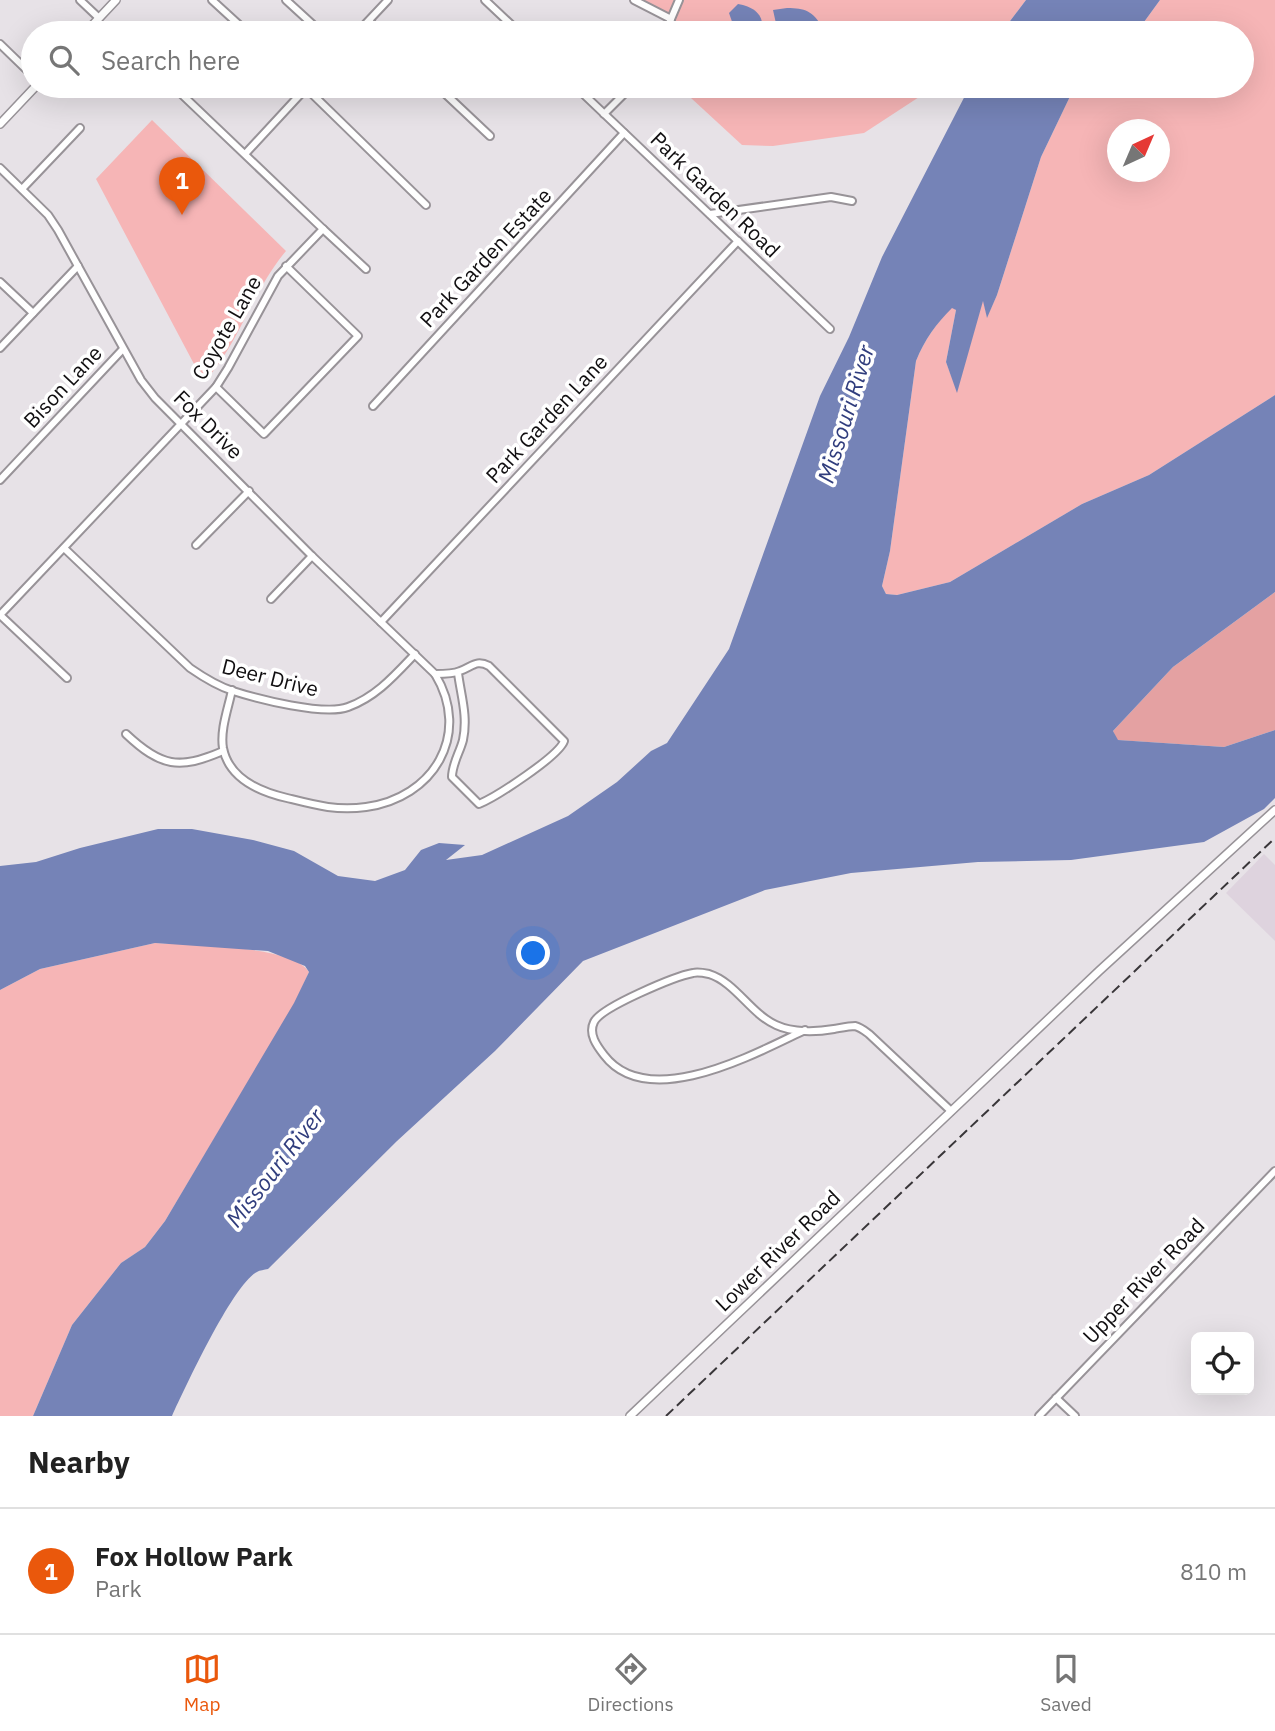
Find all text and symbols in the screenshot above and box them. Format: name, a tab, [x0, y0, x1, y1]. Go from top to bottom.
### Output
search box	[21, 21, 1254, 98]
icon: search	[45, 41, 83, 79]
text: Search here	[101, 43, 240, 77]
north arrow	[1107, 119, 1170, 182]
street label: Park Garden Road	[645, 125, 786, 263]
pin: 1	[159, 157, 205, 215]
street label: Park Garden Estate	[413, 182, 557, 333]
street label: Coyote Lane	[185, 270, 267, 385]
street label: Bison Lane	[17, 339, 108, 434]
water label: Missouri River	[810, 341, 880, 486]
street label: Park Garden Lane	[479, 348, 613, 489]
street label: Fox Drive	[168, 384, 249, 465]
street label: Deer Drive	[219, 652, 321, 703]
your location	[516, 936, 550, 970]
water label: Missouri River	[218, 1101, 330, 1233]
street label: Lower River Road	[709, 1183, 846, 1317]
street label: Upper River Road	[1076, 1212, 1210, 1349]
map controls	[1191, 1332, 1254, 1395]
button: locate	[1191, 1332, 1254, 1395]
text: Nearby	[28, 1442, 130, 1481]
text: Fox Hollow Park	[95, 1539, 293, 1573]
text: 1	[44, 1556, 58, 1586]
text: 810 m	[1180, 1556, 1247, 1586]
text: Park	[95, 1573, 142, 1603]
tab: Map	[183, 1650, 221, 1716]
tab: Directions	[587, 1650, 674, 1716]
tab: Saved	[1040, 1650, 1092, 1716]

